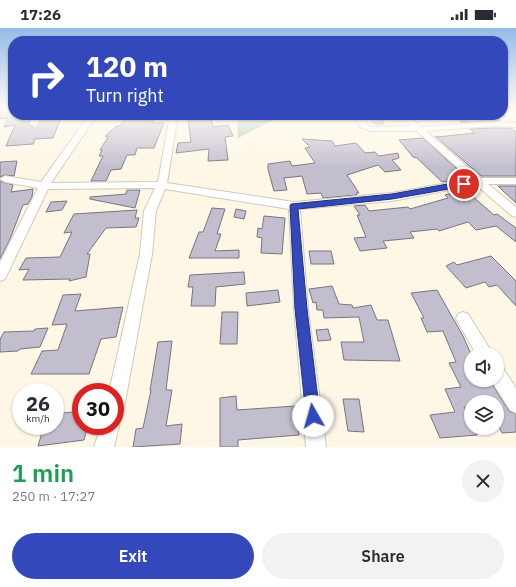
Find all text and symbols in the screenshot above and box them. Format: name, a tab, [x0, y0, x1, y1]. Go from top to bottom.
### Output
text: 17:26	[20, 5, 61, 24]
text: 120 m	[86, 48, 168, 85]
icon: right	[20, 52, 72, 104]
text: Turn right	[86, 84, 164, 107]
pin	[447, 167, 481, 201]
icon: arrive	[453, 173, 475, 195]
map controls	[464, 347, 504, 435]
button: sound	[464, 347, 504, 387]
speed limit sign: 30	[72, 383, 124, 435]
text: 26	[26, 390, 50, 417]
position arrow	[292, 395, 334, 437]
button: layers	[464, 395, 504, 435]
text: km/h	[26, 412, 50, 425]
text: 1 min	[12, 457, 74, 489]
button: close	[462, 460, 504, 502]
text: 250 m · 17:27	[12, 488, 95, 505]
button: Exit	[12, 533, 254, 579]
button: Share	[262, 533, 504, 579]

